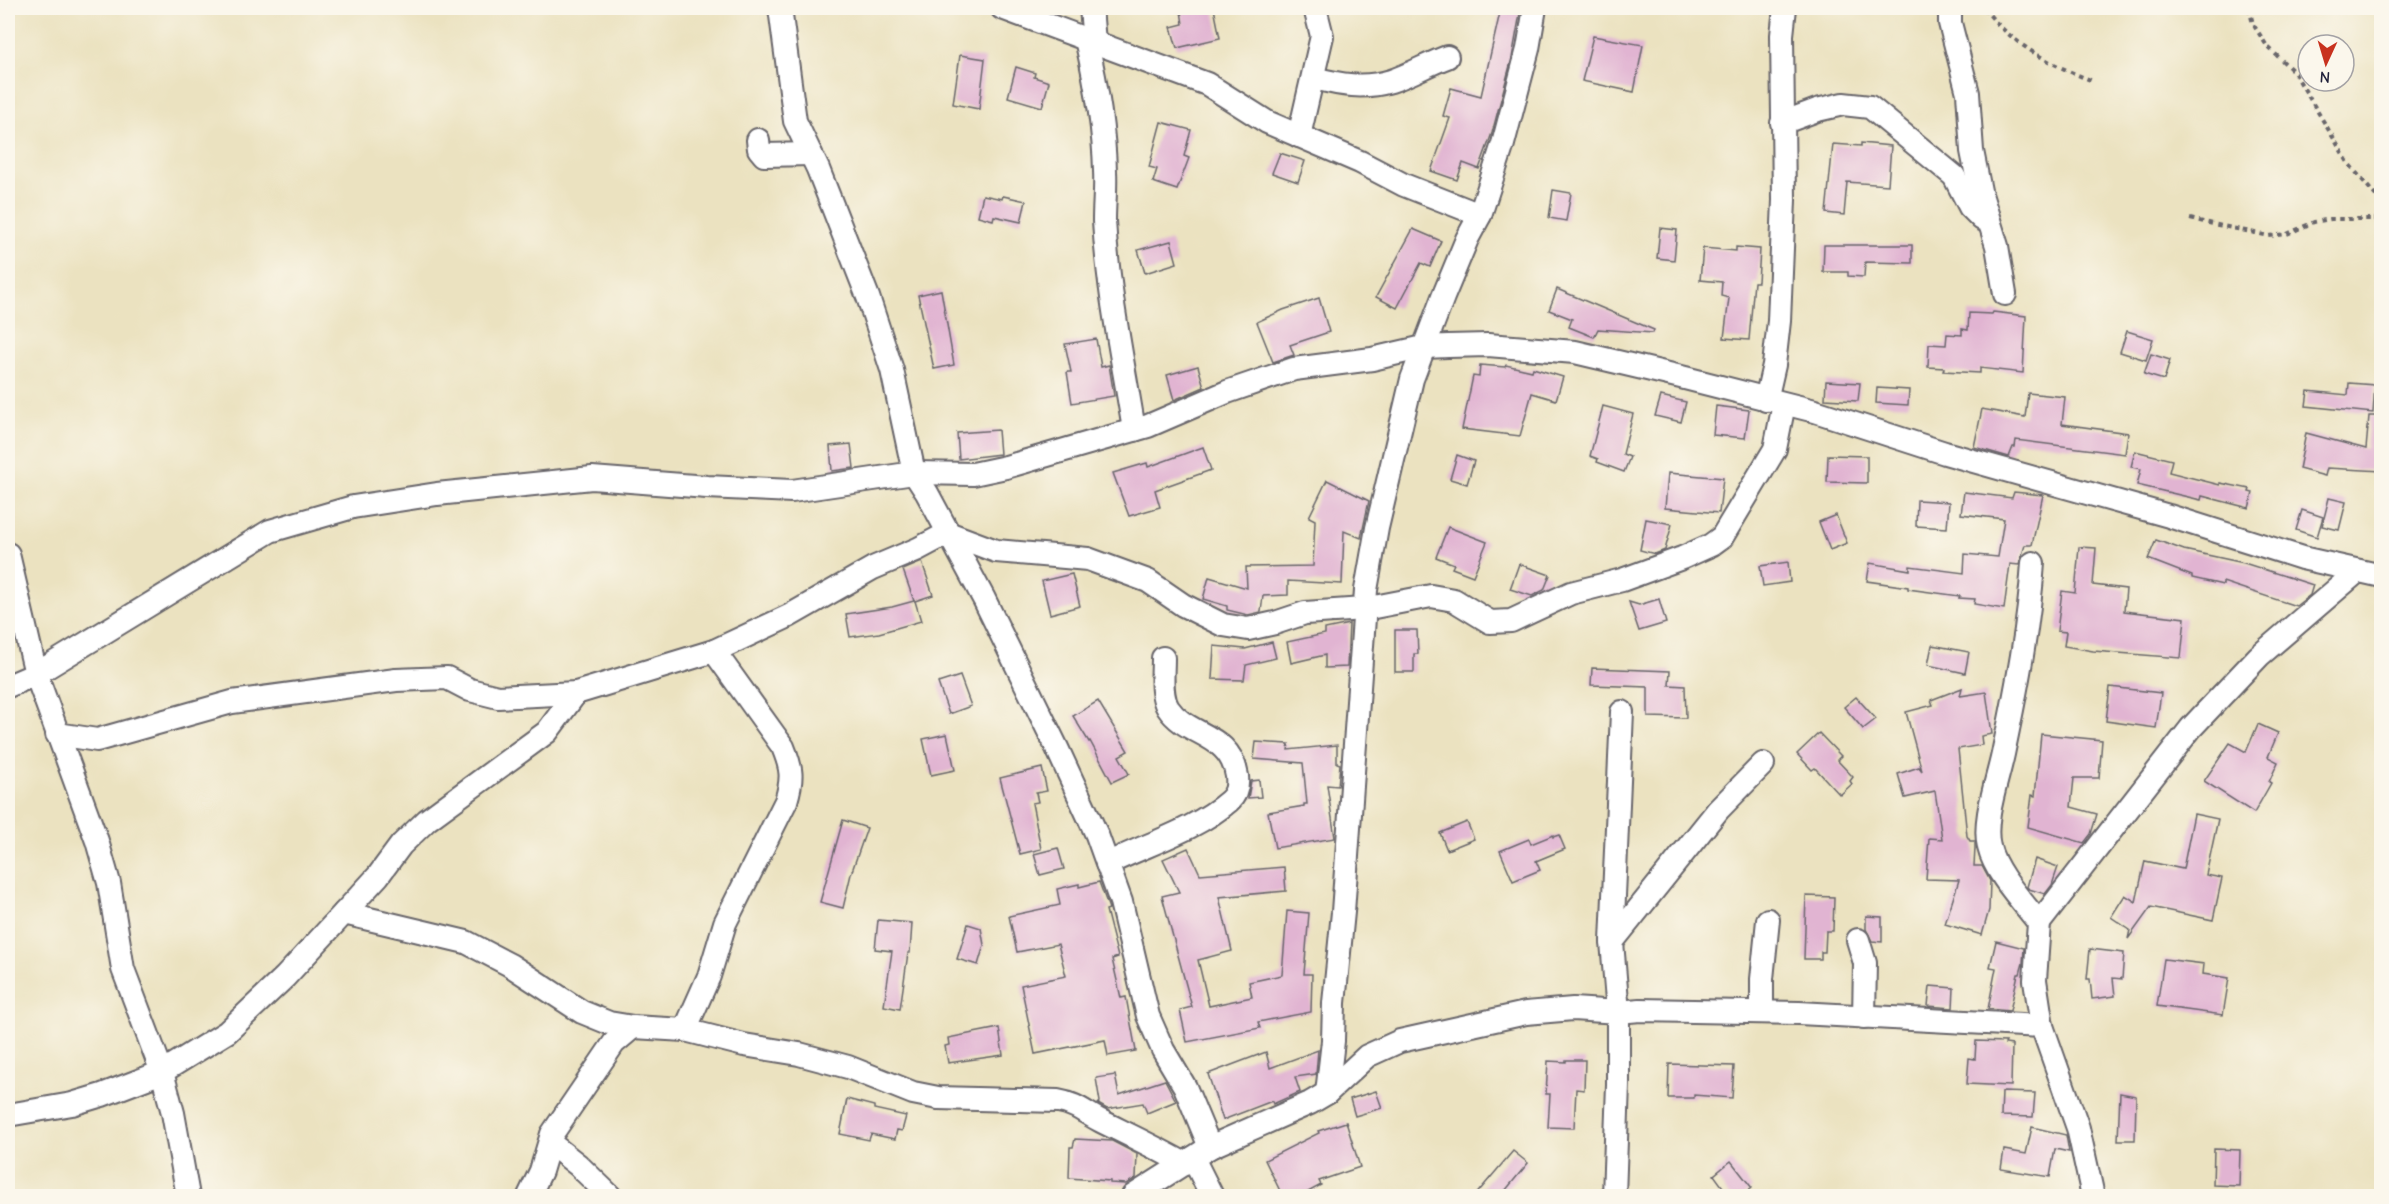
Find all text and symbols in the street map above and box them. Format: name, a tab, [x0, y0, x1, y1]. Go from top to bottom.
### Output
north arrow	[2296, 33, 2356, 93]
text: N	[2319, 68, 2331, 86]

